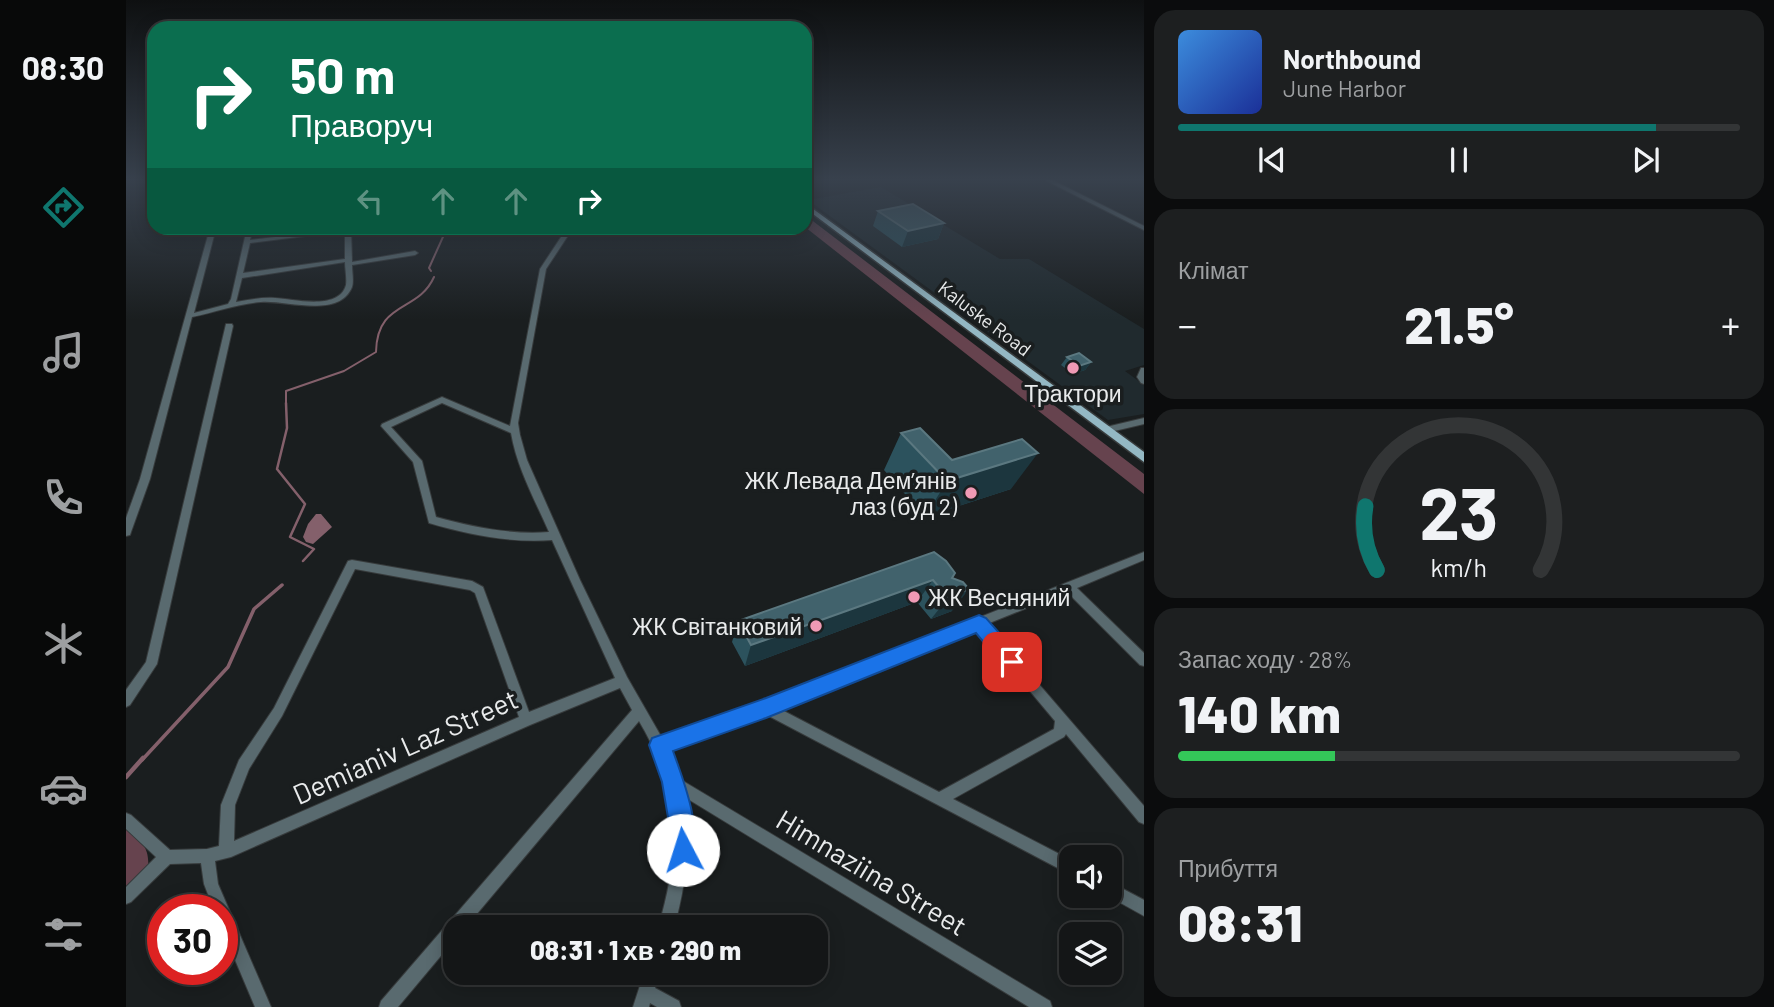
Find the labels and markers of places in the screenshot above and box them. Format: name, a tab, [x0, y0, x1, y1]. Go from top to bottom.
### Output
marker: Трактори	[1065, 360, 1081, 376]
place label: Трактори	[1024, 379, 1122, 407]
place label: ЖК Левада Дем’янів лаз (буд 2)	[744, 466, 958, 520]
marker: ЖК Левада Дем’янів лаз (буд 2)	[963, 485, 979, 501]
place label: ЖК Весняний	[928, 583, 1070, 611]
marker: ЖК Весняний	[906, 589, 922, 605]
place label: ЖК Світанковий	[632, 612, 802, 640]
marker: ЖК Світанковий	[808, 618, 824, 634]
pin	[982, 632, 1042, 692]

